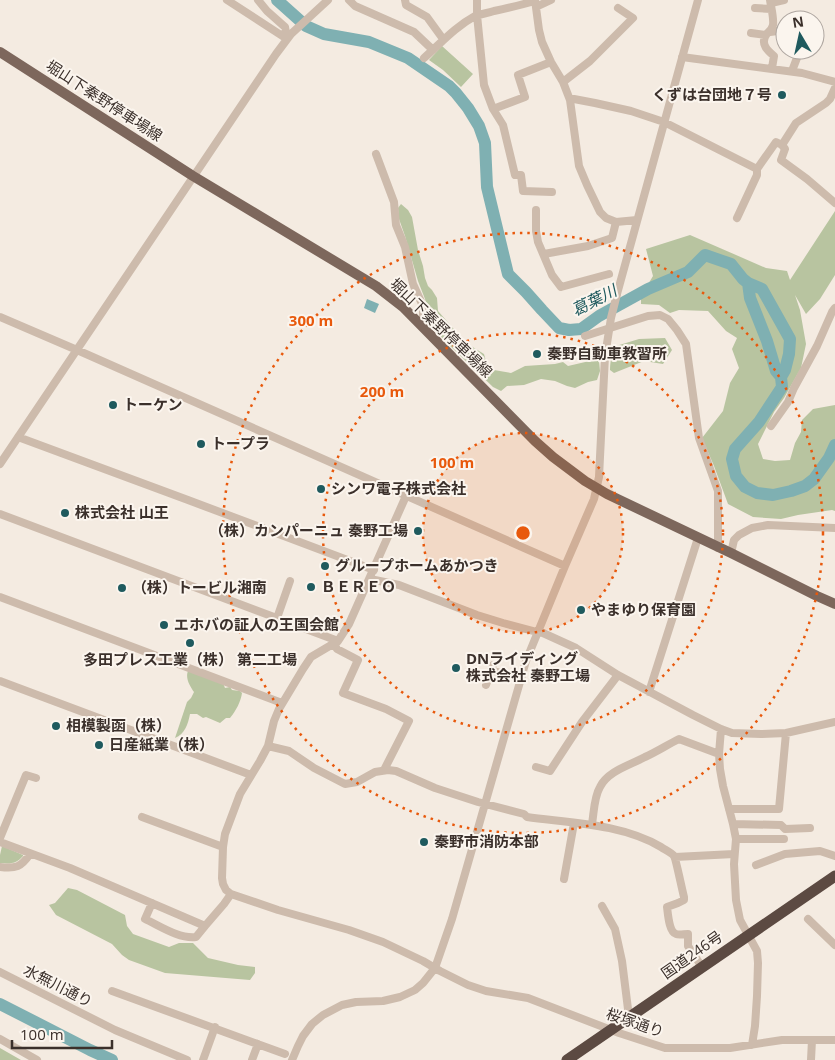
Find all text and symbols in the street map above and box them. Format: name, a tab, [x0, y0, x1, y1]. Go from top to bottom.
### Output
north arrow	[775, 10, 825, 60]
text: N	[791, 11, 805, 32]
street label: 堀山下秦野停車場線	[42, 55, 167, 145]
place label: くずは台団地７号	[652, 84, 772, 104]
marker: くずは台団地７号	[776, 89, 788, 101]
street label: 堀山下秦野停車場線	[386, 273, 497, 381]
water label: 葛葉川	[568, 278, 622, 321]
text: 300 m	[289, 310, 333, 330]
place label: 秦野自動車教習所	[547, 343, 667, 363]
marker: 秦野自動車教習所	[531, 348, 543, 360]
text: 200 m	[360, 381, 404, 401]
place label: トーケン	[123, 394, 183, 414]
marker: トーケン	[107, 399, 119, 411]
place label: トープラ	[211, 433, 270, 453]
marker: トープラ	[195, 438, 207, 450]
text: 100 m	[430, 452, 474, 472]
place label: シンワ電子株式会社	[331, 478, 466, 498]
marker: シンワ電子株式会社	[315, 483, 327, 495]
place label: 株式会社 山王	[75, 502, 169, 522]
marker: 株式会社 山王	[59, 507, 71, 519]
place label: （株）カンパーニュ 秦野工場	[209, 520, 408, 540]
centre of rings	[514, 524, 532, 542]
marker: （株）カンパーニュ 秦野工場	[412, 525, 424, 537]
place label: グループホームあかつき	[335, 555, 499, 575]
marker: グループホームあかつき	[319, 560, 331, 572]
place label: ＢＥＲＥＯ	[321, 576, 396, 596]
place label: （株）トービル湘南	[132, 577, 267, 597]
marker: ＢＥＲＥＯ	[305, 581, 317, 593]
marker: （株）トービル湘南	[116, 582, 128, 594]
place label: やまゆり保育園	[591, 599, 696, 619]
marker: やまゆり保育園	[575, 604, 587, 616]
place label: エホバの証人の王国会館	[174, 614, 339, 634]
marker: エホバの証人の王国会館	[158, 619, 170, 631]
marker: 多田プレス工業（株） 第二工場	[184, 637, 196, 649]
place label: DNライディング 株式会社 秦野工場	[466, 648, 590, 685]
place label: 多田プレス工業（株） 第二工場	[83, 649, 297, 669]
marker: DNライディング 株式会社 秦野工場	[450, 662, 462, 674]
place label: 相模製函（株）	[66, 715, 171, 735]
marker: 相模製函（株）	[50, 720, 62, 732]
place label: 日産紙業（株）	[109, 734, 214, 754]
marker: 日産紙業（株）	[93, 739, 105, 751]
place label: 秦野市消防本部	[434, 831, 539, 851]
marker: 秦野市消防本部	[418, 836, 430, 848]
street label: 国道246号	[657, 926, 726, 983]
street label: 水無川通り	[20, 959, 96, 1011]
street label: 桜塚通り	[604, 1003, 667, 1041]
scale bar	[12, 1018, 112, 1050]
text: 100 m	[20, 1024, 64, 1044]

